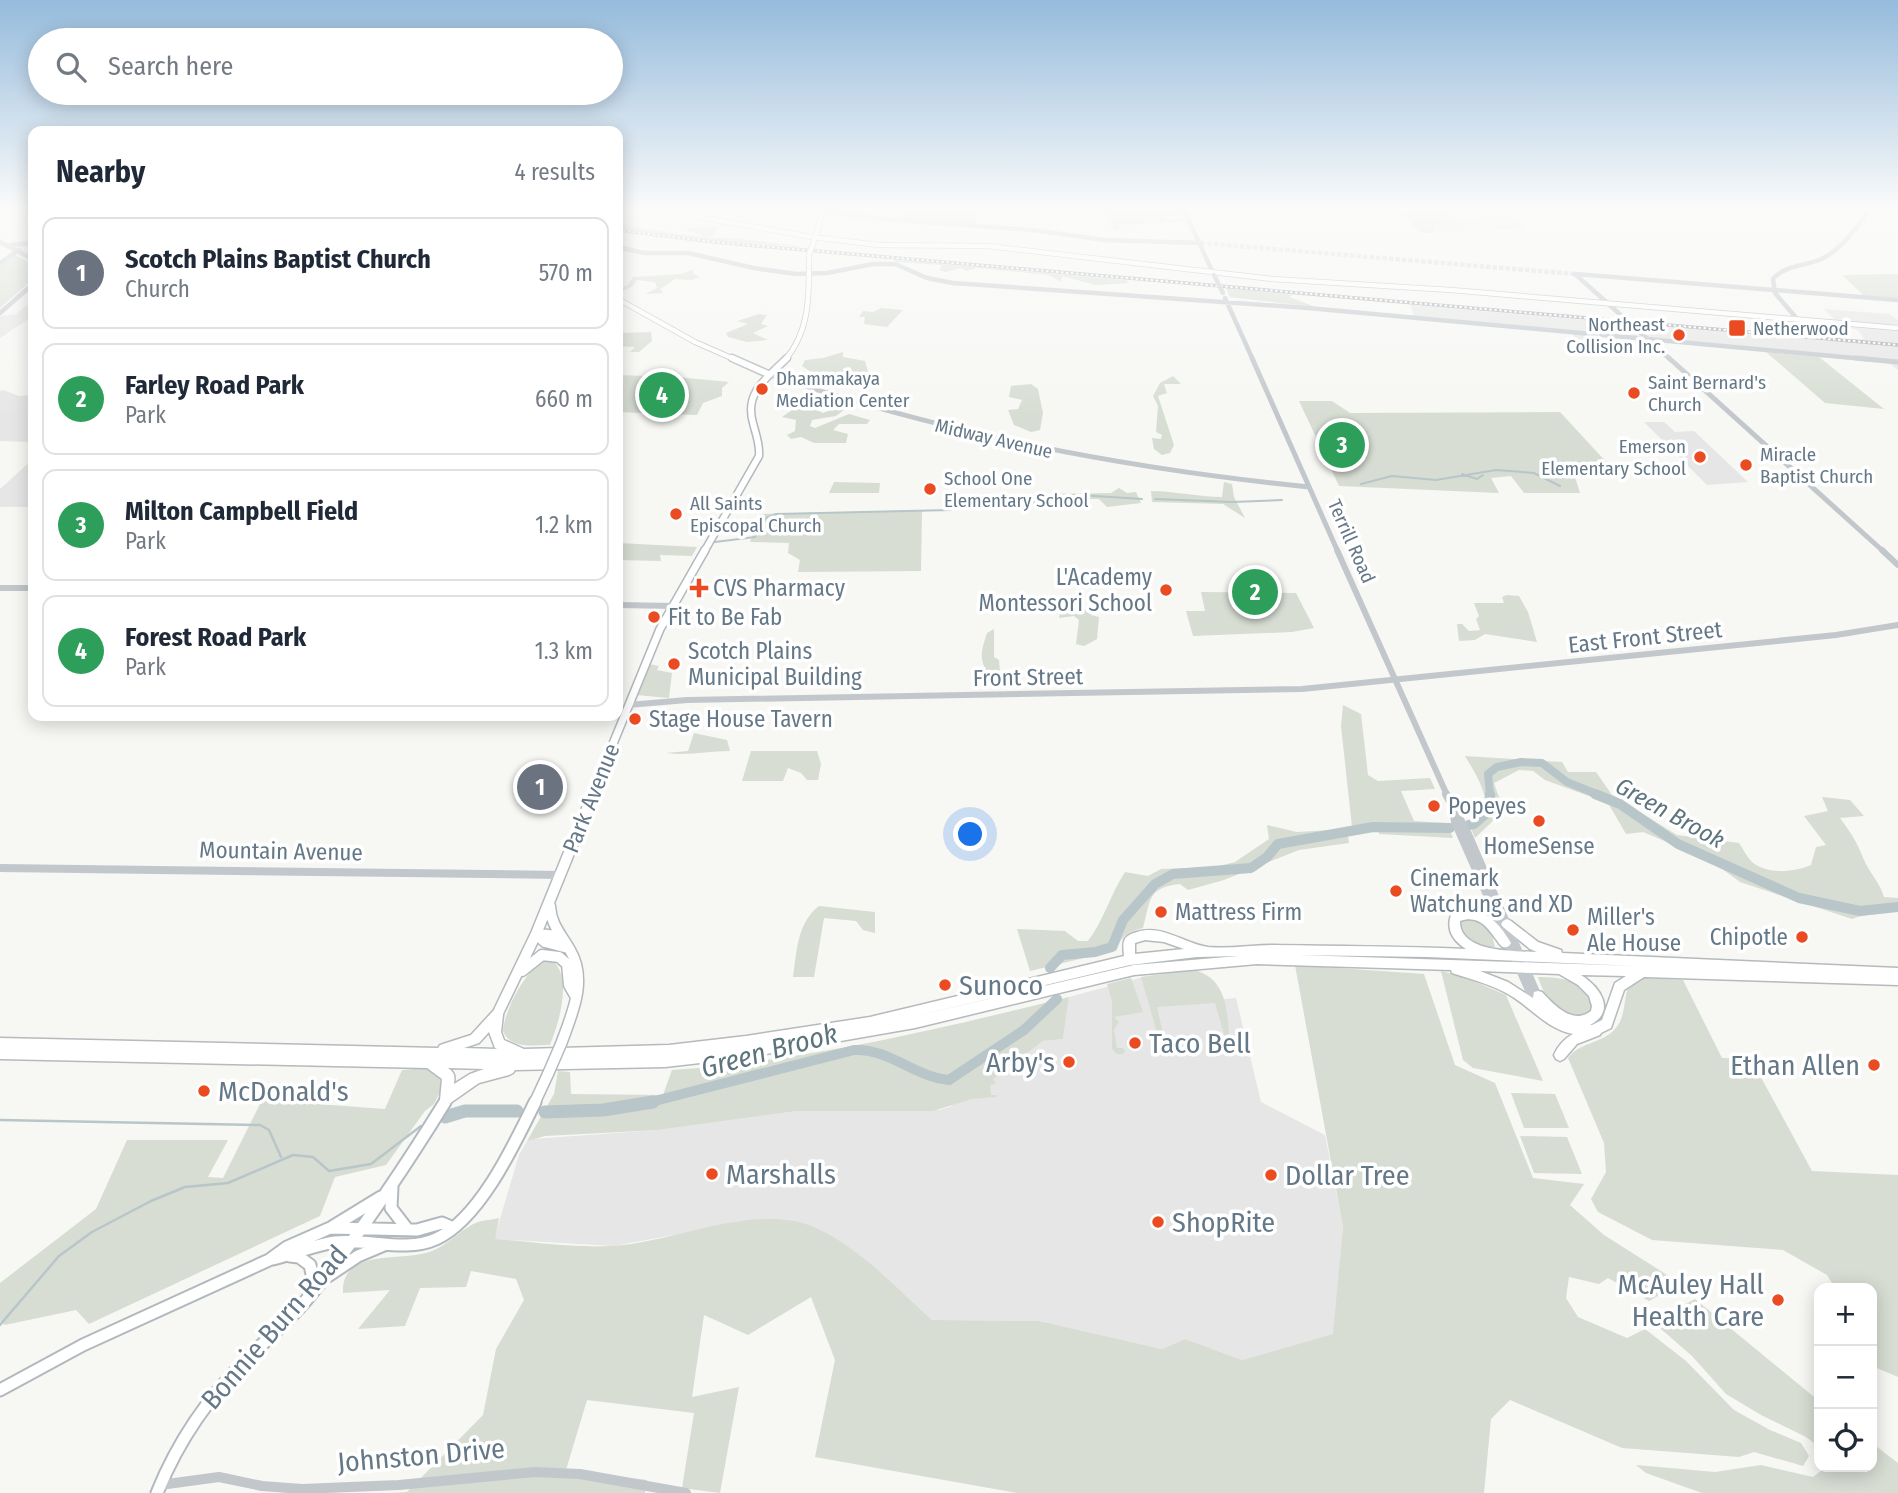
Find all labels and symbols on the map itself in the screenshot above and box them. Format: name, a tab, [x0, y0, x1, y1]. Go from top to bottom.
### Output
place label: Northeast Collision Inc.	[1566, 313, 1666, 358]
place label: Netherwood	[1753, 317, 1849, 340]
marker: Netherwood	[1727, 318, 1747, 338]
marker: Northeast Collision Inc.	[1671, 327, 1687, 343]
place label: Dhammakaya Mediation Center	[776, 367, 910, 412]
pin: 4	[639, 369, 685, 421]
place label: Saint Bernard's Church	[1648, 371, 1766, 416]
marker: Dhammakaya Mediation Center	[754, 381, 770, 397]
marker: Saint Bernard's Church	[1626, 385, 1642, 401]
street label: Midway Avenue	[933, 414, 1055, 463]
pin: 3	[1319, 419, 1365, 471]
place label: Emerson Elementary School	[1541, 435, 1686, 480]
place label: Miracle Baptist Church	[1760, 443, 1873, 488]
marker: Emerson Elementary School	[1692, 449, 1708, 465]
marker: Miracle Baptist Church	[1738, 457, 1754, 473]
place label: School One Elementary School	[944, 467, 1089, 512]
marker: School One Elementary School	[922, 481, 938, 497]
place label: All Saints Episcopal Church	[690, 492, 822, 537]
street label: Terrill Road	[1323, 496, 1380, 587]
marker: All Saints Episcopal Church	[668, 506, 684, 522]
place label: L'Academy Montessori School	[979, 563, 1153, 617]
pin: 2	[1232, 566, 1278, 618]
place label: CVS Pharmacy	[713, 574, 846, 602]
marker: CVS Pharmacy	[691, 580, 707, 596]
marker: L'Academy Montessori School	[1158, 582, 1174, 598]
place label: Fit to Be Fab	[668, 603, 782, 631]
marker: Fit to Be Fab	[646, 609, 662, 625]
street label: East Front Street	[1567, 615, 1724, 659]
place label: Scotch Plains Municipal Building	[688, 637, 862, 691]
marker: Scotch Plains Municipal Building	[666, 656, 682, 672]
street label: Front Street	[973, 662, 1084, 692]
place label: Stage House Tavern	[649, 705, 833, 733]
marker: Stage House Tavern	[627, 711, 643, 727]
street label: Park Avenue	[556, 739, 626, 857]
pin: 1	[517, 761, 563, 813]
water label: Green Brook	[1611, 772, 1729, 854]
place label: Popeyes	[1448, 792, 1526, 820]
marker: Popeyes	[1426, 798, 1442, 814]
marker: HomeSense	[1531, 813, 1547, 829]
your location	[953, 817, 987, 851]
place label: HomeSense	[1483, 832, 1595, 860]
street label: Mountain Avenue	[199, 836, 363, 866]
place label: Cinemark Watchung and XD	[1410, 864, 1573, 918]
marker: Cinemark Watchung and XD	[1388, 883, 1404, 899]
place label: Mattress Firm	[1175, 898, 1302, 926]
place label: Miller's Ale House	[1587, 903, 1681, 957]
marker: Mattress Firm	[1153, 904, 1169, 920]
marker: Miller's Ale House	[1565, 922, 1581, 938]
place label: Chipotle	[1710, 923, 1788, 951]
marker: Chipotle	[1794, 929, 1810, 945]
place label: Sunoco	[959, 969, 1043, 1002]
marker: Sunoco	[937, 977, 953, 993]
water label: Green Brook	[697, 1016, 841, 1085]
place label: Taco Bell	[1149, 1027, 1251, 1060]
marker: Taco Bell	[1127, 1035, 1143, 1051]
place label: Arby's	[986, 1046, 1055, 1079]
place label: Ethan Allen	[1730, 1049, 1860, 1082]
marker: Arby's	[1061, 1054, 1077, 1070]
marker: Ethan Allen	[1866, 1057, 1882, 1073]
place label: McDonald's	[218, 1075, 349, 1108]
marker: McDonald's	[196, 1083, 212, 1099]
place label: Marshalls	[726, 1158, 836, 1191]
place label: Dollar Tree	[1285, 1159, 1410, 1192]
marker: Marshalls	[704, 1166, 720, 1182]
marker: Dollar Tree	[1263, 1167, 1279, 1183]
place label: ShopRite	[1172, 1206, 1275, 1239]
marker: ShopRite	[1150, 1214, 1166, 1230]
street label: Bonnie Burn Road	[194, 1239, 354, 1416]
place label: McAuley Hall Health Care	[1618, 1268, 1764, 1333]
marker: McAuley Hall Health Care	[1770, 1292, 1786, 1308]
street label: Johnston Drive	[336, 1432, 506, 1479]

